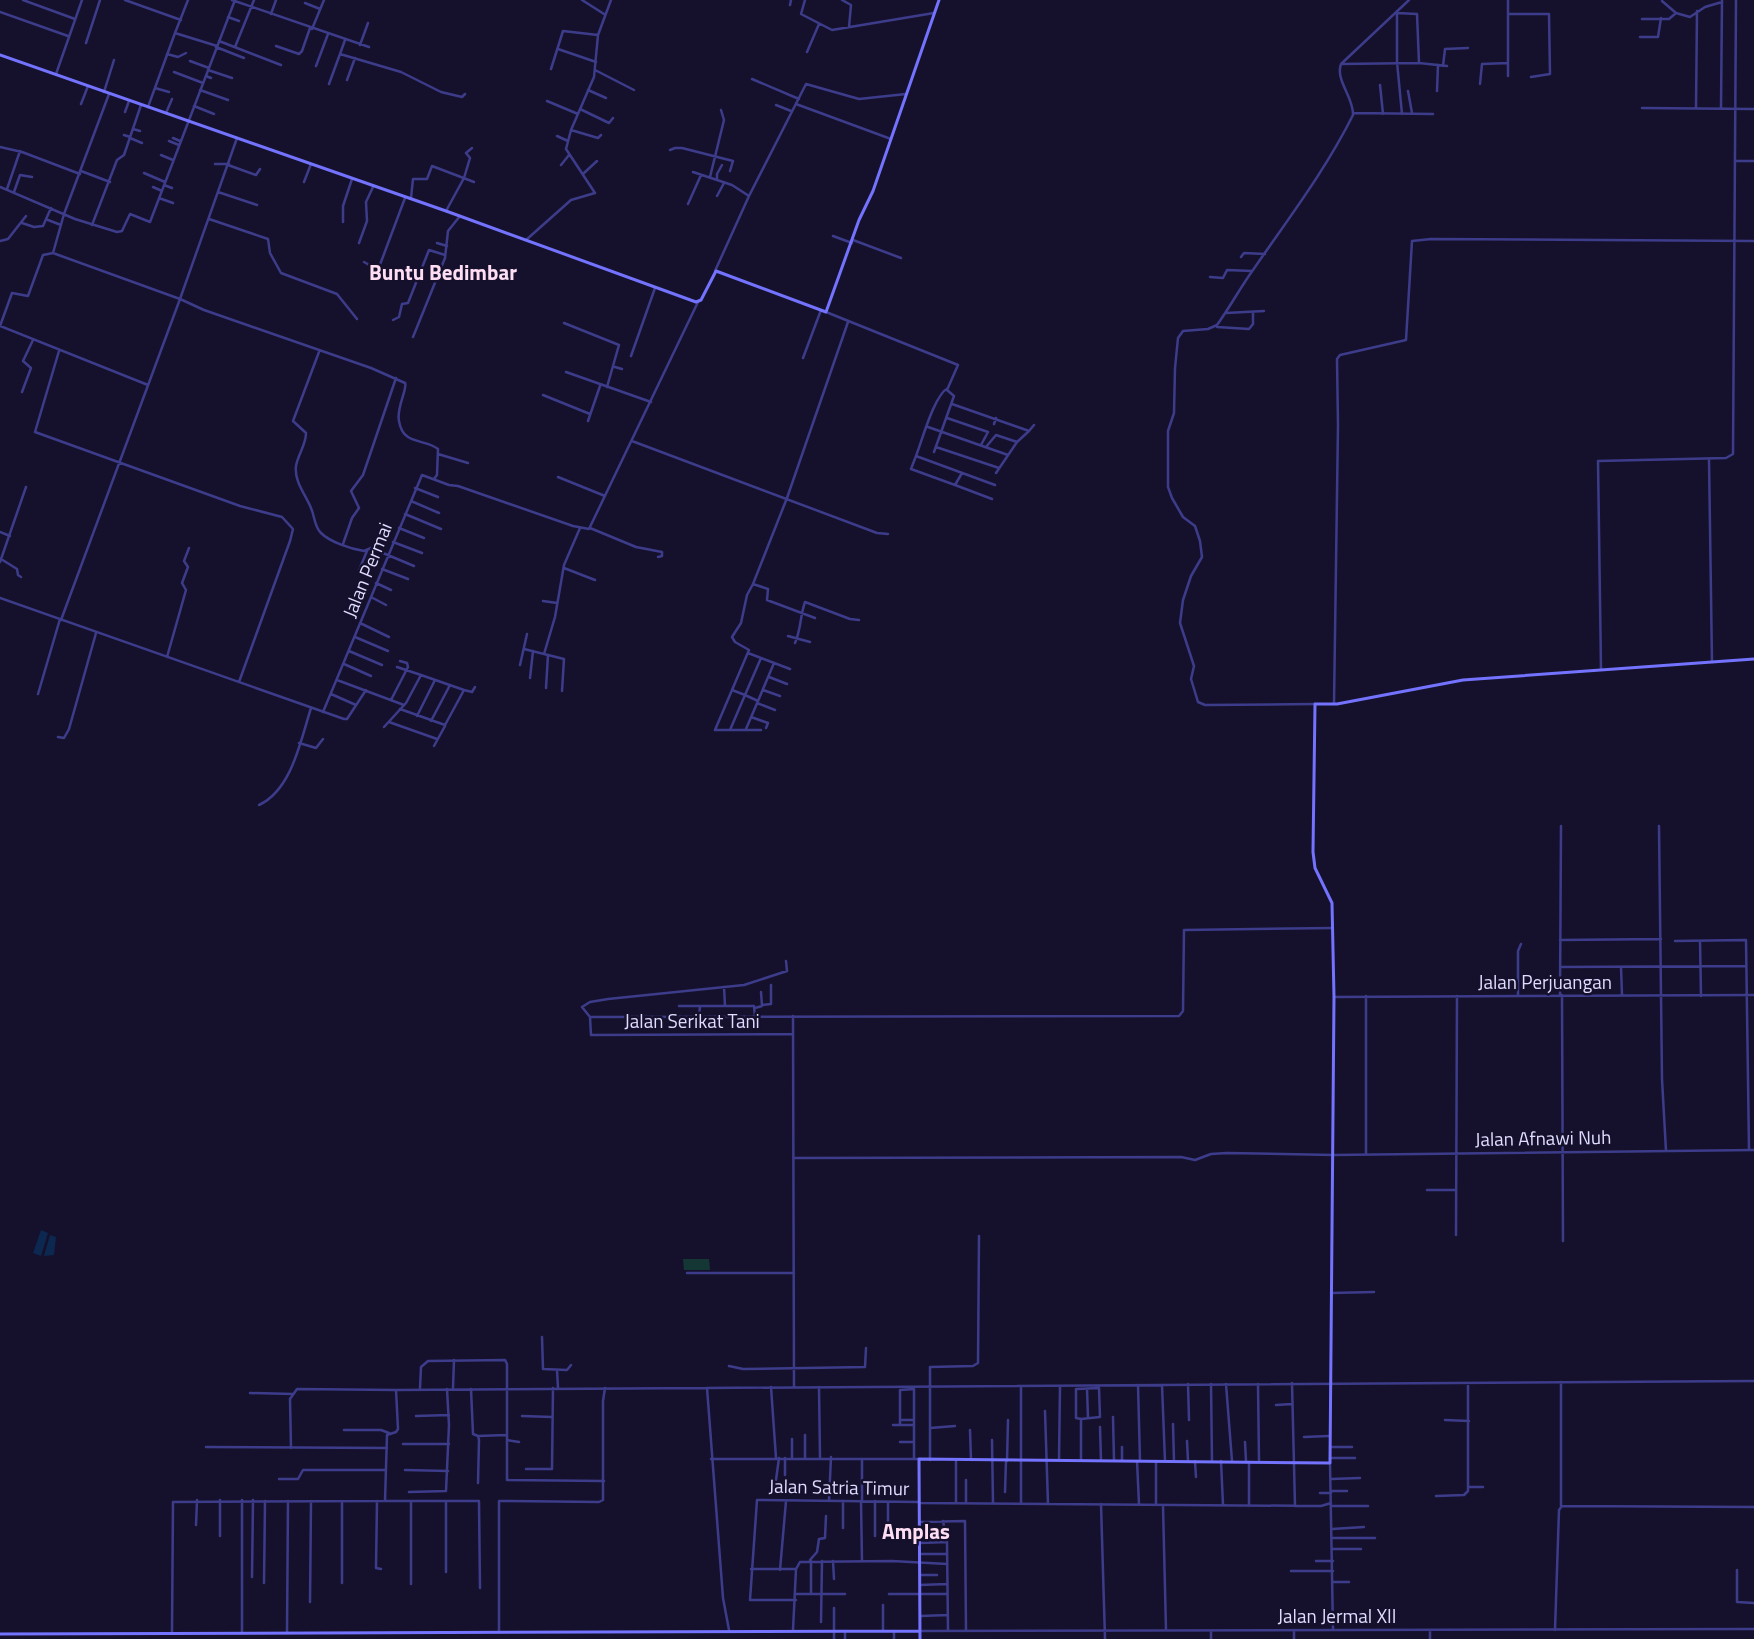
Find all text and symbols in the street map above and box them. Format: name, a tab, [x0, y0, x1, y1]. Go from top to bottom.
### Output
district label: Buntu Bedimbar	[369, 256, 517, 288]
street label: Jalan Permai	[334, 518, 399, 622]
street label: Jalan Perjuangan	[1478, 967, 1612, 996]
street label: Jalan Serikat Tani	[624, 1006, 760, 1035]
street label: Jalan Afnawi Nuh	[1475, 1122, 1611, 1153]
street label: Jalan Satria Timur	[768, 1471, 910, 1502]
district label: Amplas	[882, 1515, 950, 1547]
street label: Jalan Jermal XII	[1278, 1601, 1396, 1630]

